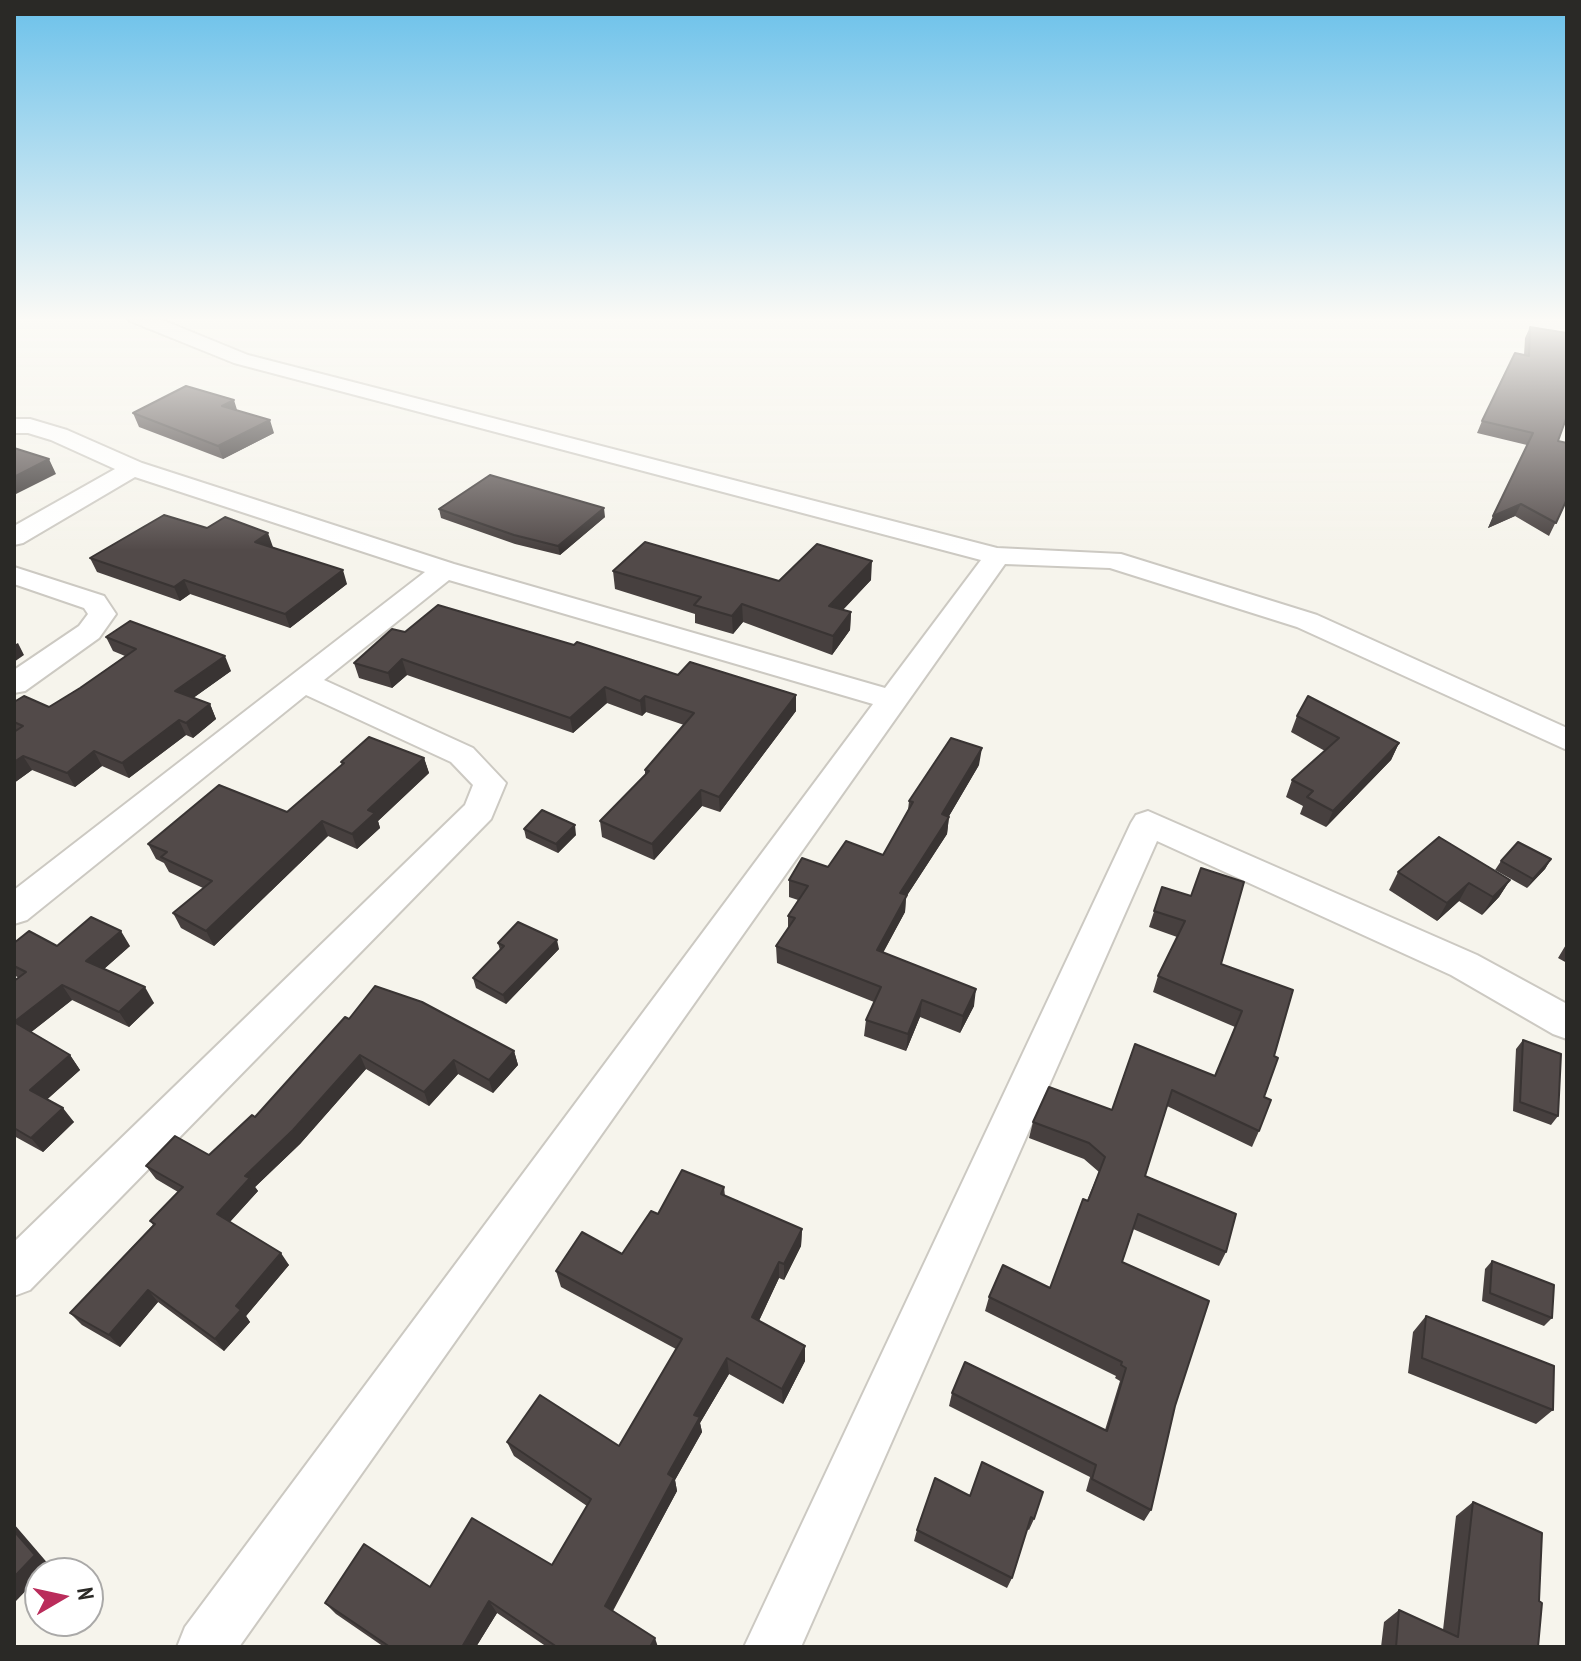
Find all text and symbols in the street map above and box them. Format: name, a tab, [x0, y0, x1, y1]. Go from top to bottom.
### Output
north arrow	[24, 1557, 104, 1637]
text: N	[71, 1585, 100, 1602]

